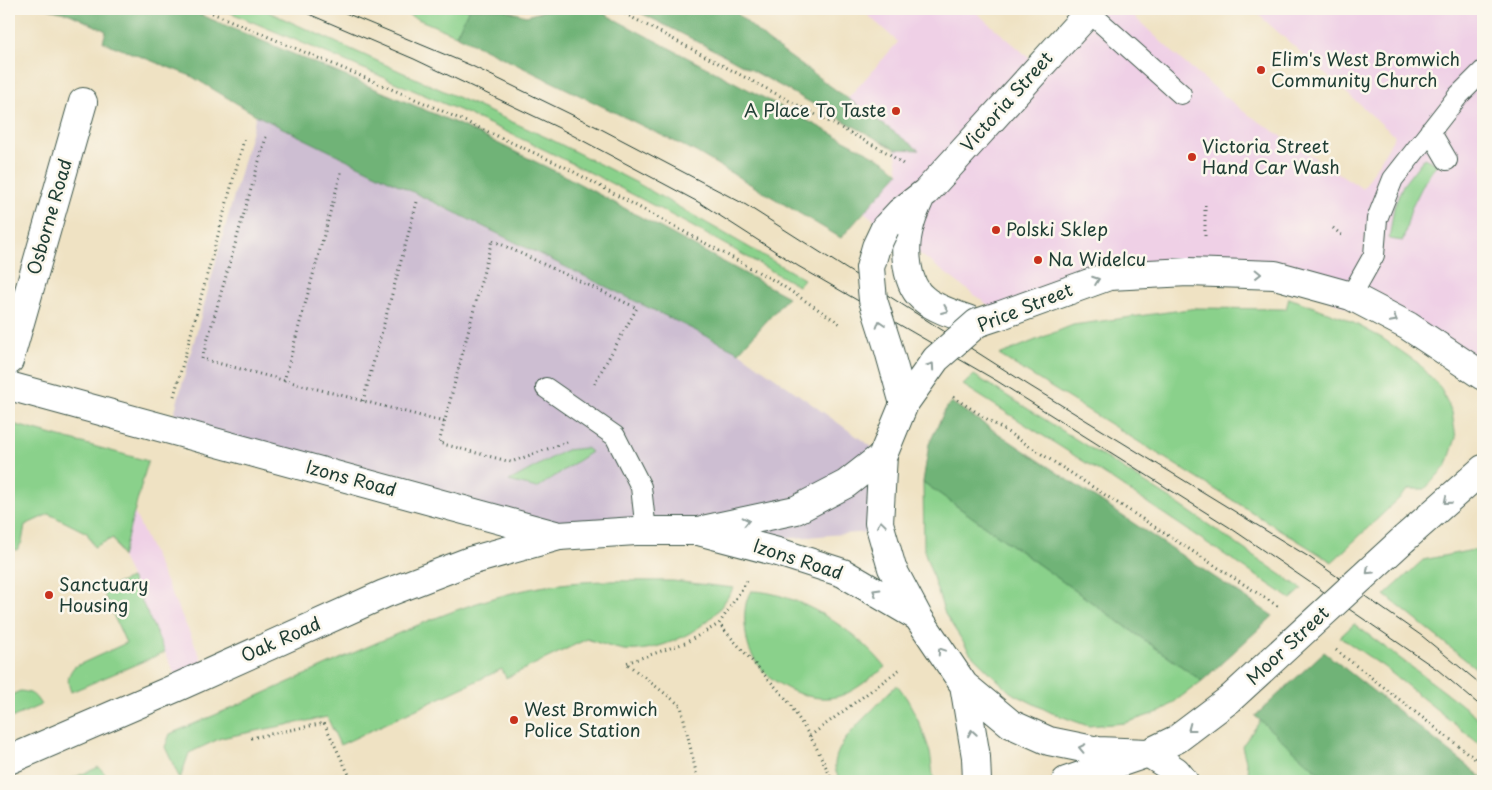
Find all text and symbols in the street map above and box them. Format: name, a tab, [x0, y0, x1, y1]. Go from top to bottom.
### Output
street label: Victoria Street	[953, 45, 1058, 157]
place label: Elim's West Bromwich Community Church	[1271, 45, 1460, 93]
marker: Elim's West Bromwich Community Church	[1255, 64, 1267, 76]
place label: A Place To Taste	[744, 96, 886, 123]
marker: A Place To Taste	[890, 105, 902, 117]
place label: Victoria Street Hand Car Wash	[1202, 132, 1340, 180]
marker: Victoria Street Hand Car Wash	[1186, 151, 1198, 163]
street label: Osborne Road	[19, 155, 78, 278]
place label: Polski Sklep	[1006, 215, 1108, 242]
marker: Polski Sklep	[990, 224, 1002, 236]
place label: Na Widelcu	[1048, 245, 1146, 272]
marker: Na Widelcu	[1032, 254, 1044, 266]
one-way arrow	[1254, 269, 1262, 279]
street label: Price Street	[973, 275, 1076, 338]
one-way arrow	[1092, 276, 1100, 286]
one-way arrow	[940, 303, 949, 314]
one-way arrow	[1389, 313, 1398, 323]
one-way arrow	[876, 320, 886, 329]
one-way arrow	[925, 362, 934, 372]
street label: Izons Road	[303, 453, 400, 503]
one-way arrow	[1443, 495, 1452, 504]
one-way arrow	[742, 516, 750, 527]
one-way arrow	[876, 519, 887, 527]
street label: Izons Road	[750, 531, 847, 586]
one-way arrow	[1365, 565, 1374, 574]
place label: Sanctuary Housing	[59, 570, 149, 618]
marker: Sanctuary Housing	[43, 589, 55, 601]
one-way arrow	[872, 589, 881, 599]
street label: Moor Street	[1239, 599, 1335, 691]
street label: Oak Road	[236, 609, 325, 668]
one-way arrow	[938, 647, 947, 657]
place label: West Bromwich Police Station	[524, 695, 658, 743]
marker: West Bromwich Police Station	[508, 714, 520, 726]
one-way arrow	[1187, 722, 1197, 731]
one-way arrow	[967, 729, 977, 737]
one-way arrow	[1078, 743, 1087, 753]

